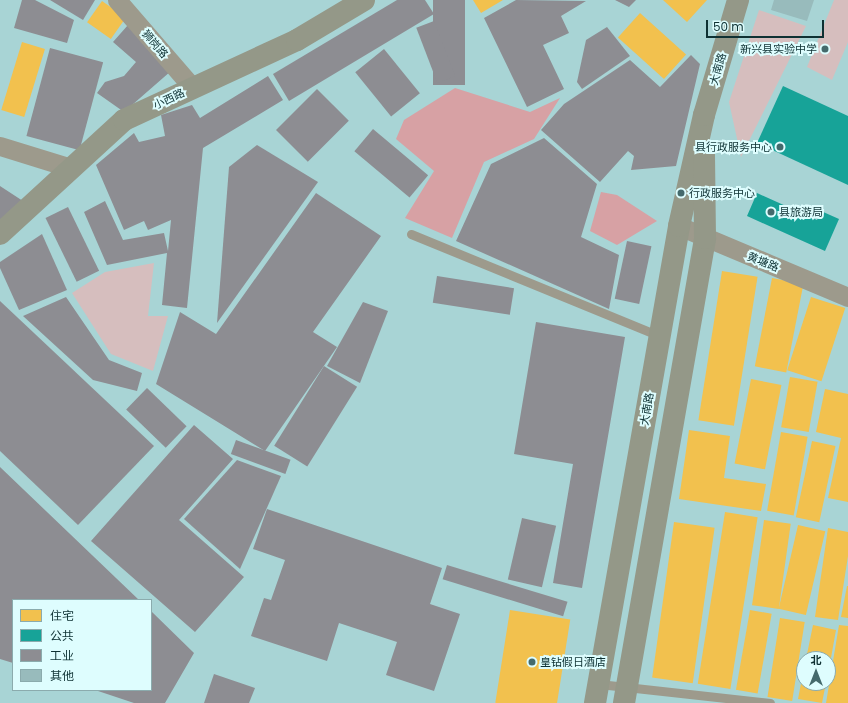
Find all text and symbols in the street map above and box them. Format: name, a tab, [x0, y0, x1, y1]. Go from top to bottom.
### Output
scale bar	[708, 12, 826, 38]
text: 50 m	[713, 18, 744, 35]
street label: 狮岗路	[139, 27, 171, 61]
place label: 新兴县实验中学	[740, 42, 817, 56]
marker: 新兴县实验中学	[820, 44, 830, 54]
street label: 大南路	[707, 51, 729, 87]
street label: 小西路	[151, 86, 187, 112]
place label: 县行政服务中心	[695, 140, 772, 154]
marker: 县行政服务中心	[775, 142, 785, 152]
place label: 行政服务中心	[689, 186, 755, 200]
marker: 行政服务中心	[676, 188, 686, 198]
place label: 县旅游局	[779, 205, 823, 219]
marker: 县旅游局	[766, 207, 776, 217]
street label: 黄塘路	[745, 250, 781, 274]
street label: 大南路	[638, 392, 656, 426]
legend	[12, 599, 152, 691]
text: 住宅	[50, 607, 74, 624]
text: 公共	[50, 627, 74, 644]
text: 工业	[50, 647, 74, 664]
north arrow	[796, 651, 836, 691]
text: 北	[811, 652, 822, 668]
place label: 皇钻假日酒店	[540, 655, 606, 669]
marker: 皇钻假日酒店	[527, 657, 537, 667]
text: 其他	[50, 667, 74, 684]

